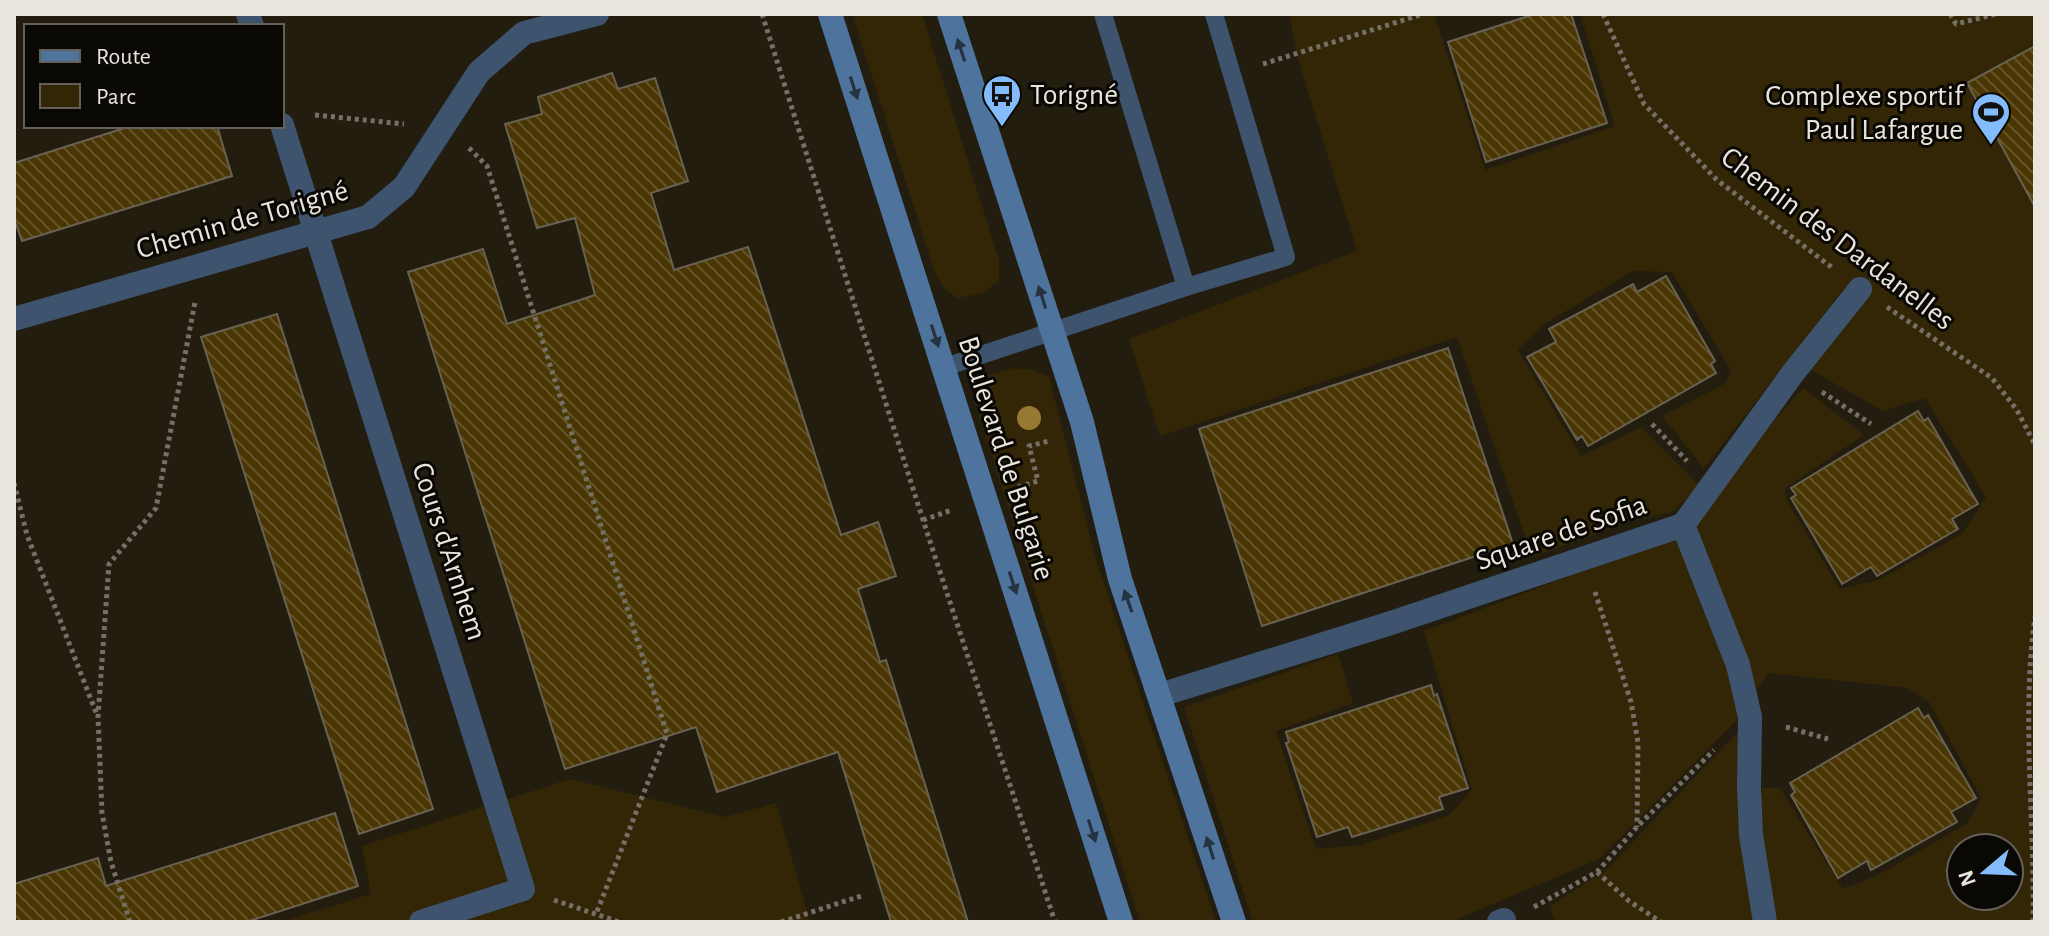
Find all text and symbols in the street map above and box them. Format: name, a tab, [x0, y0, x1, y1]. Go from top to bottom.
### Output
legend	[24, 24, 284, 128]
one-way arrow	[954, 38, 966, 62]
text: Route	[96, 45, 151, 69]
bus stop icon: Torigné	[981, 73, 1023, 128]
one-way arrow	[848, 77, 861, 101]
place label: Torigné	[1030, 80, 1118, 110]
place label: Complexe sportif Paul Lafargue	[1765, 81, 1965, 145]
text: Parc	[96, 85, 136, 109]
sports icon: Complexe sportif Paul Lafargue	[1970, 91, 2012, 146]
street label: Chemin des Dardanelles	[1715, 142, 1959, 336]
street label: Chemin de Torigné	[133, 175, 352, 265]
one-way arrow	[1035, 285, 1047, 309]
one-way arrow	[929, 324, 941, 348]
street label: Boulevard de Bulgarie	[952, 333, 1060, 584]
street label: Cours d'Arnhem	[406, 459, 492, 644]
street label: Square de Sofia	[1472, 490, 1651, 576]
one-way arrow	[1008, 572, 1020, 596]
one-way arrow	[1121, 589, 1133, 613]
one-way arrow	[1087, 819, 1099, 843]
north arrow	[1945, 832, 2025, 912]
one-way arrow	[1203, 836, 1216, 860]
text: N	[1954, 867, 1980, 889]

